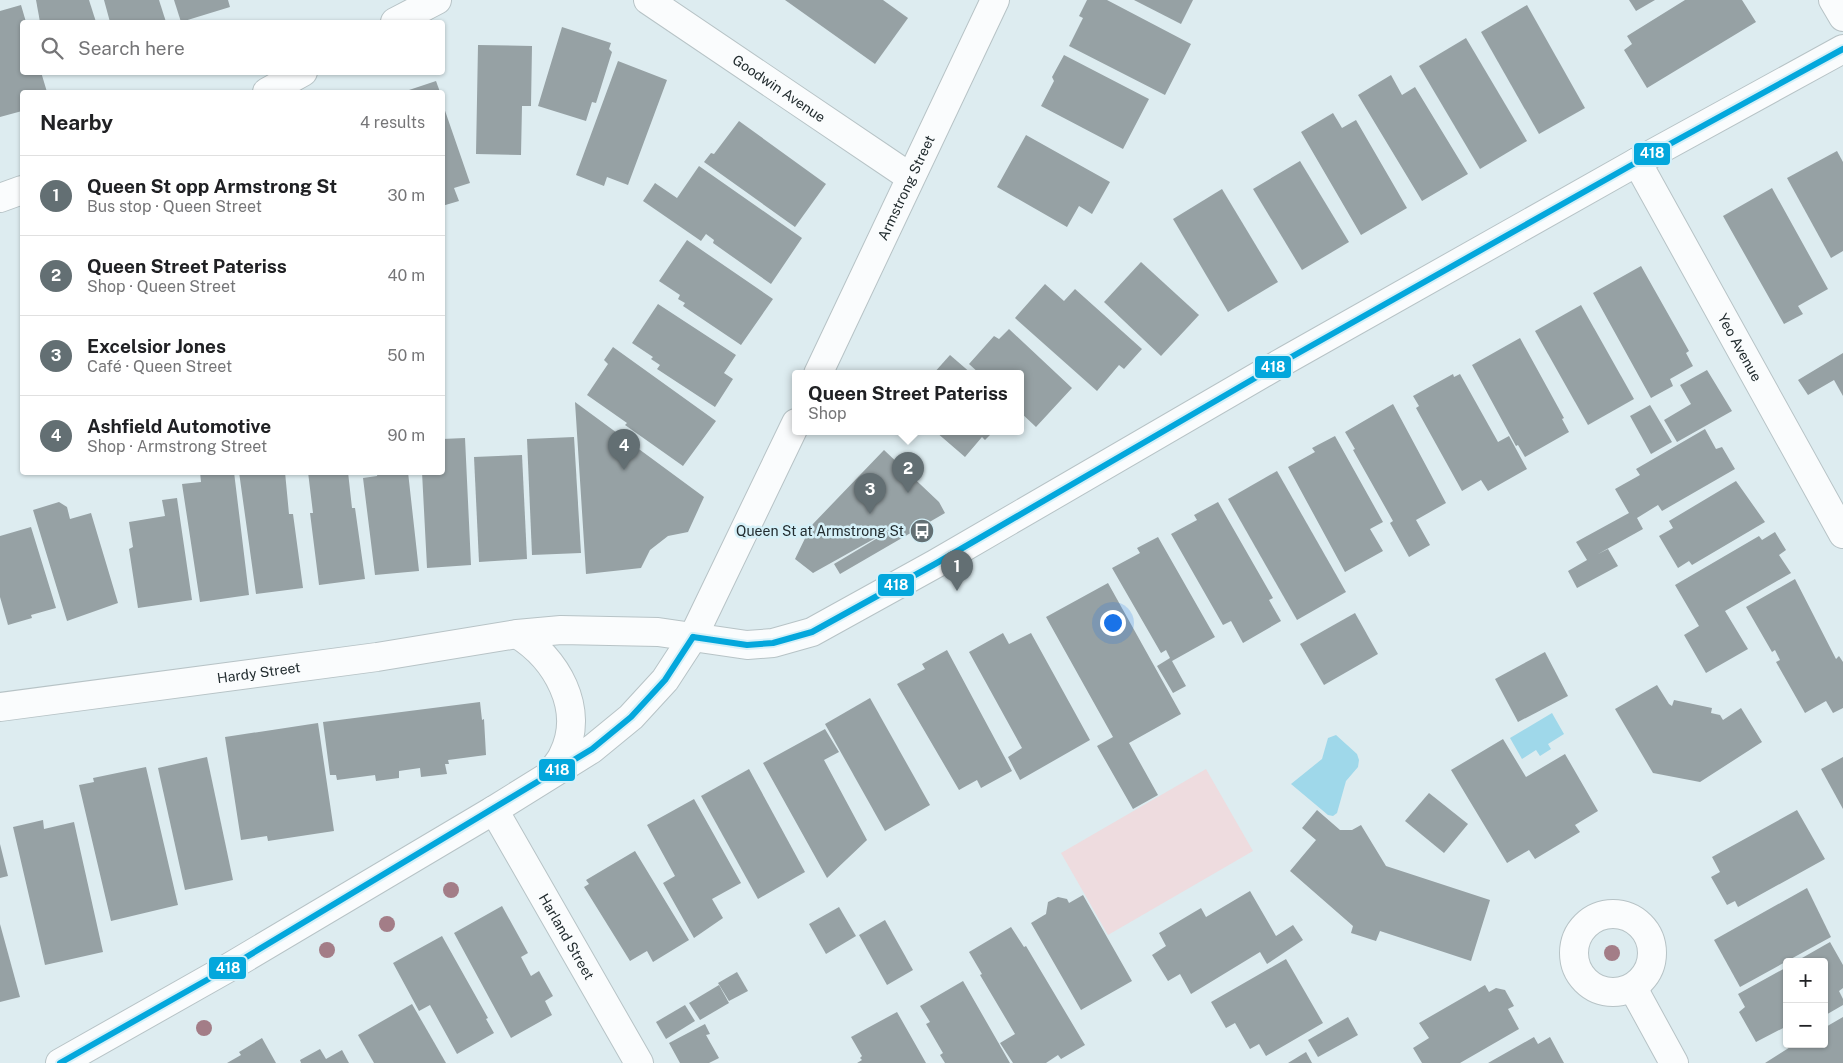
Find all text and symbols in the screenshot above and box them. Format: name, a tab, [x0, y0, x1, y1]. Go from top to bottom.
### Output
search box	[20, 20, 445, 75]
icon: search	[38, 34, 66, 62]
text: Search here	[78, 37, 185, 59]
street label: Goodwin Avenue	[729, 51, 828, 125]
text: Nearby	[40, 110, 113, 135]
text: 4 results	[360, 113, 425, 132]
street label: Armstrong Street	[874, 133, 938, 243]
line badge: 418	[1633, 142, 1671, 166]
text: 418	[1640, 145, 1664, 161]
text: Queen St opp Armstrong St	[87, 175, 337, 197]
text: 1	[53, 186, 59, 205]
text: 30 m	[388, 186, 425, 205]
text: Bus stop · Queen Street	[87, 197, 262, 216]
text: Queen Street Pateriss	[87, 255, 287, 277]
text: 2	[51, 266, 61, 285]
text: 40 m	[387, 266, 425, 285]
text: Shop · Queen Street	[87, 277, 236, 296]
street label: Yeo Avenue	[1715, 311, 1765, 384]
text: Excelsior Jones	[87, 335, 226, 357]
text: 3	[51, 346, 61, 365]
text: 50 m	[387, 346, 425, 365]
line badge: 418	[1254, 355, 1292, 379]
text: Café · Queen Street	[87, 357, 232, 376]
text: 418	[1261, 359, 1285, 375]
popup	[792, 370, 1024, 435]
text: Queen Street Pateriss	[808, 382, 1008, 404]
text: Shop	[808, 404, 847, 423]
text: Ashfield Automotive	[87, 415, 271, 437]
text: 4	[51, 426, 61, 445]
text: 90 m	[388, 426, 425, 445]
pin: 4	[608, 429, 640, 470]
text: Shop · Armstrong Street	[87, 437, 267, 456]
pin: 2	[892, 452, 924, 493]
pin: 3	[854, 473, 886, 514]
bus stop icon: Queen St at Armstrong St	[909, 518, 935, 544]
place label: Queen St at Armstrong St	[736, 523, 904, 539]
pin: 1	[941, 550, 973, 591]
line badge: 418	[877, 573, 915, 597]
text: 418	[884, 577, 908, 593]
your location	[1100, 610, 1126, 636]
street label: Hardy Street	[216, 659, 301, 686]
line badge: 418	[538, 758, 576, 782]
text: 418	[545, 762, 569, 778]
street label: Harland Street	[536, 891, 598, 983]
line badge: 418	[208, 956, 247, 980]
map controls	[1783, 958, 1828, 1048]
button: +	[1783, 958, 1828, 1003]
text: 418	[216, 960, 240, 976]
button: −	[1783, 1003, 1828, 1048]

